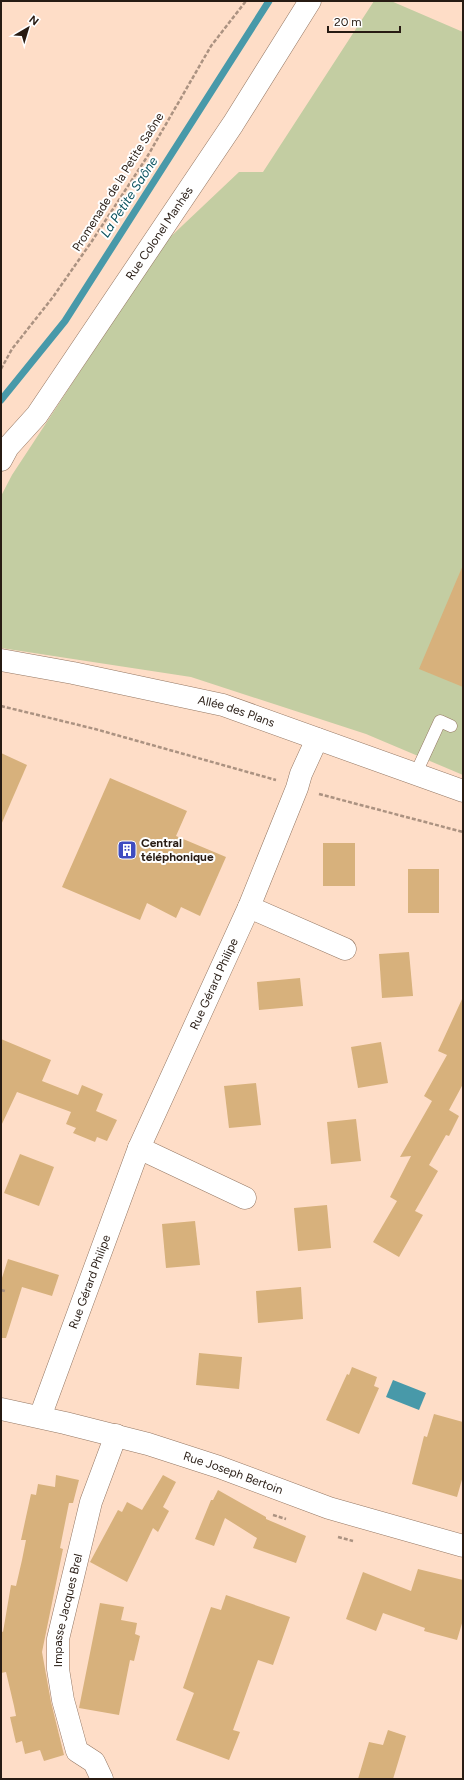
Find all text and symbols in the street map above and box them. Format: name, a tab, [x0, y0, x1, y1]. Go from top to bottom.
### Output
north arrow	[8, 8, 48, 48]
scale bar	[328, 8, 400, 34]
text: N	[26, 13, 41, 28]
text: 20 m	[334, 15, 362, 29]
street label: Promenade de la Petite Saône	[69, 110, 167, 254]
water label: La Petite Saône	[97, 154, 161, 240]
street label: Rue Colonel Manhès	[123, 184, 196, 283]
street label: Allée des Plans	[197, 693, 277, 730]
place label: Central téléphonique	[141, 836, 214, 864]
building icon: Central téléphonique	[116, 839, 138, 861]
street label: Rue Gérard Philipe	[187, 935, 241, 1032]
street label: Rue Gérard Philipe	[66, 1232, 114, 1331]
street label: Rue Joseph Bertoin	[181, 1449, 285, 1497]
street label: Impasse Jacques Brel	[51, 1552, 85, 1667]

